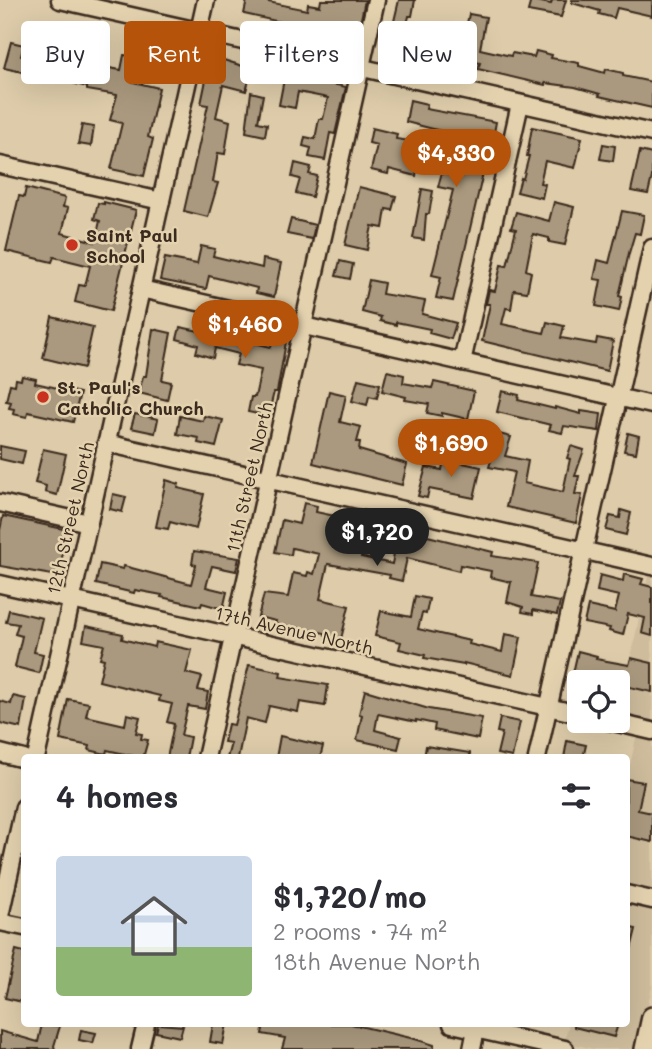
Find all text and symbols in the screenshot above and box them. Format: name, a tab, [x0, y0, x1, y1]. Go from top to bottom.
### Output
chip: Buy	[21, 21, 110, 84]
chip: Rent	[124, 21, 226, 84]
chip: Filters	[240, 21, 364, 84]
chip: New	[378, 21, 477, 84]
pin: $4,330	[399, 130, 513, 189]
text: $4,330	[417, 137, 495, 167]
place label: Saint Paul School	[86, 223, 178, 268]
marker: Saint Paul School	[64, 237, 80, 253]
pin: $1,460	[188, 300, 302, 360]
text: $1,460	[208, 308, 282, 338]
place label: St. Paul's Catholic Church	[57, 375, 204, 420]
marker: St. Paul's Catholic Church	[35, 389, 51, 405]
street label: 11th Street North	[220, 399, 278, 555]
pin: $1,690	[394, 420, 508, 479]
text: $1,690	[414, 427, 488, 457]
street label: 12th Street North	[41, 439, 99, 597]
pin: $1,720	[320, 508, 434, 568]
text: $1,720	[341, 516, 413, 546]
street label: 17th Avenue North	[213, 600, 375, 660]
map controls	[567, 670, 630, 733]
button: locate	[567, 670, 630, 733]
text: 4 homes	[56, 776, 178, 816]
icon: filters	[557, 777, 595, 815]
text: $1,720/mo	[273, 876, 426, 916]
icon: home	[112, 884, 196, 968]
text: 2 rooms · 74 m²	[273, 916, 447, 946]
text: 18th Avenue North	[273, 946, 480, 976]

